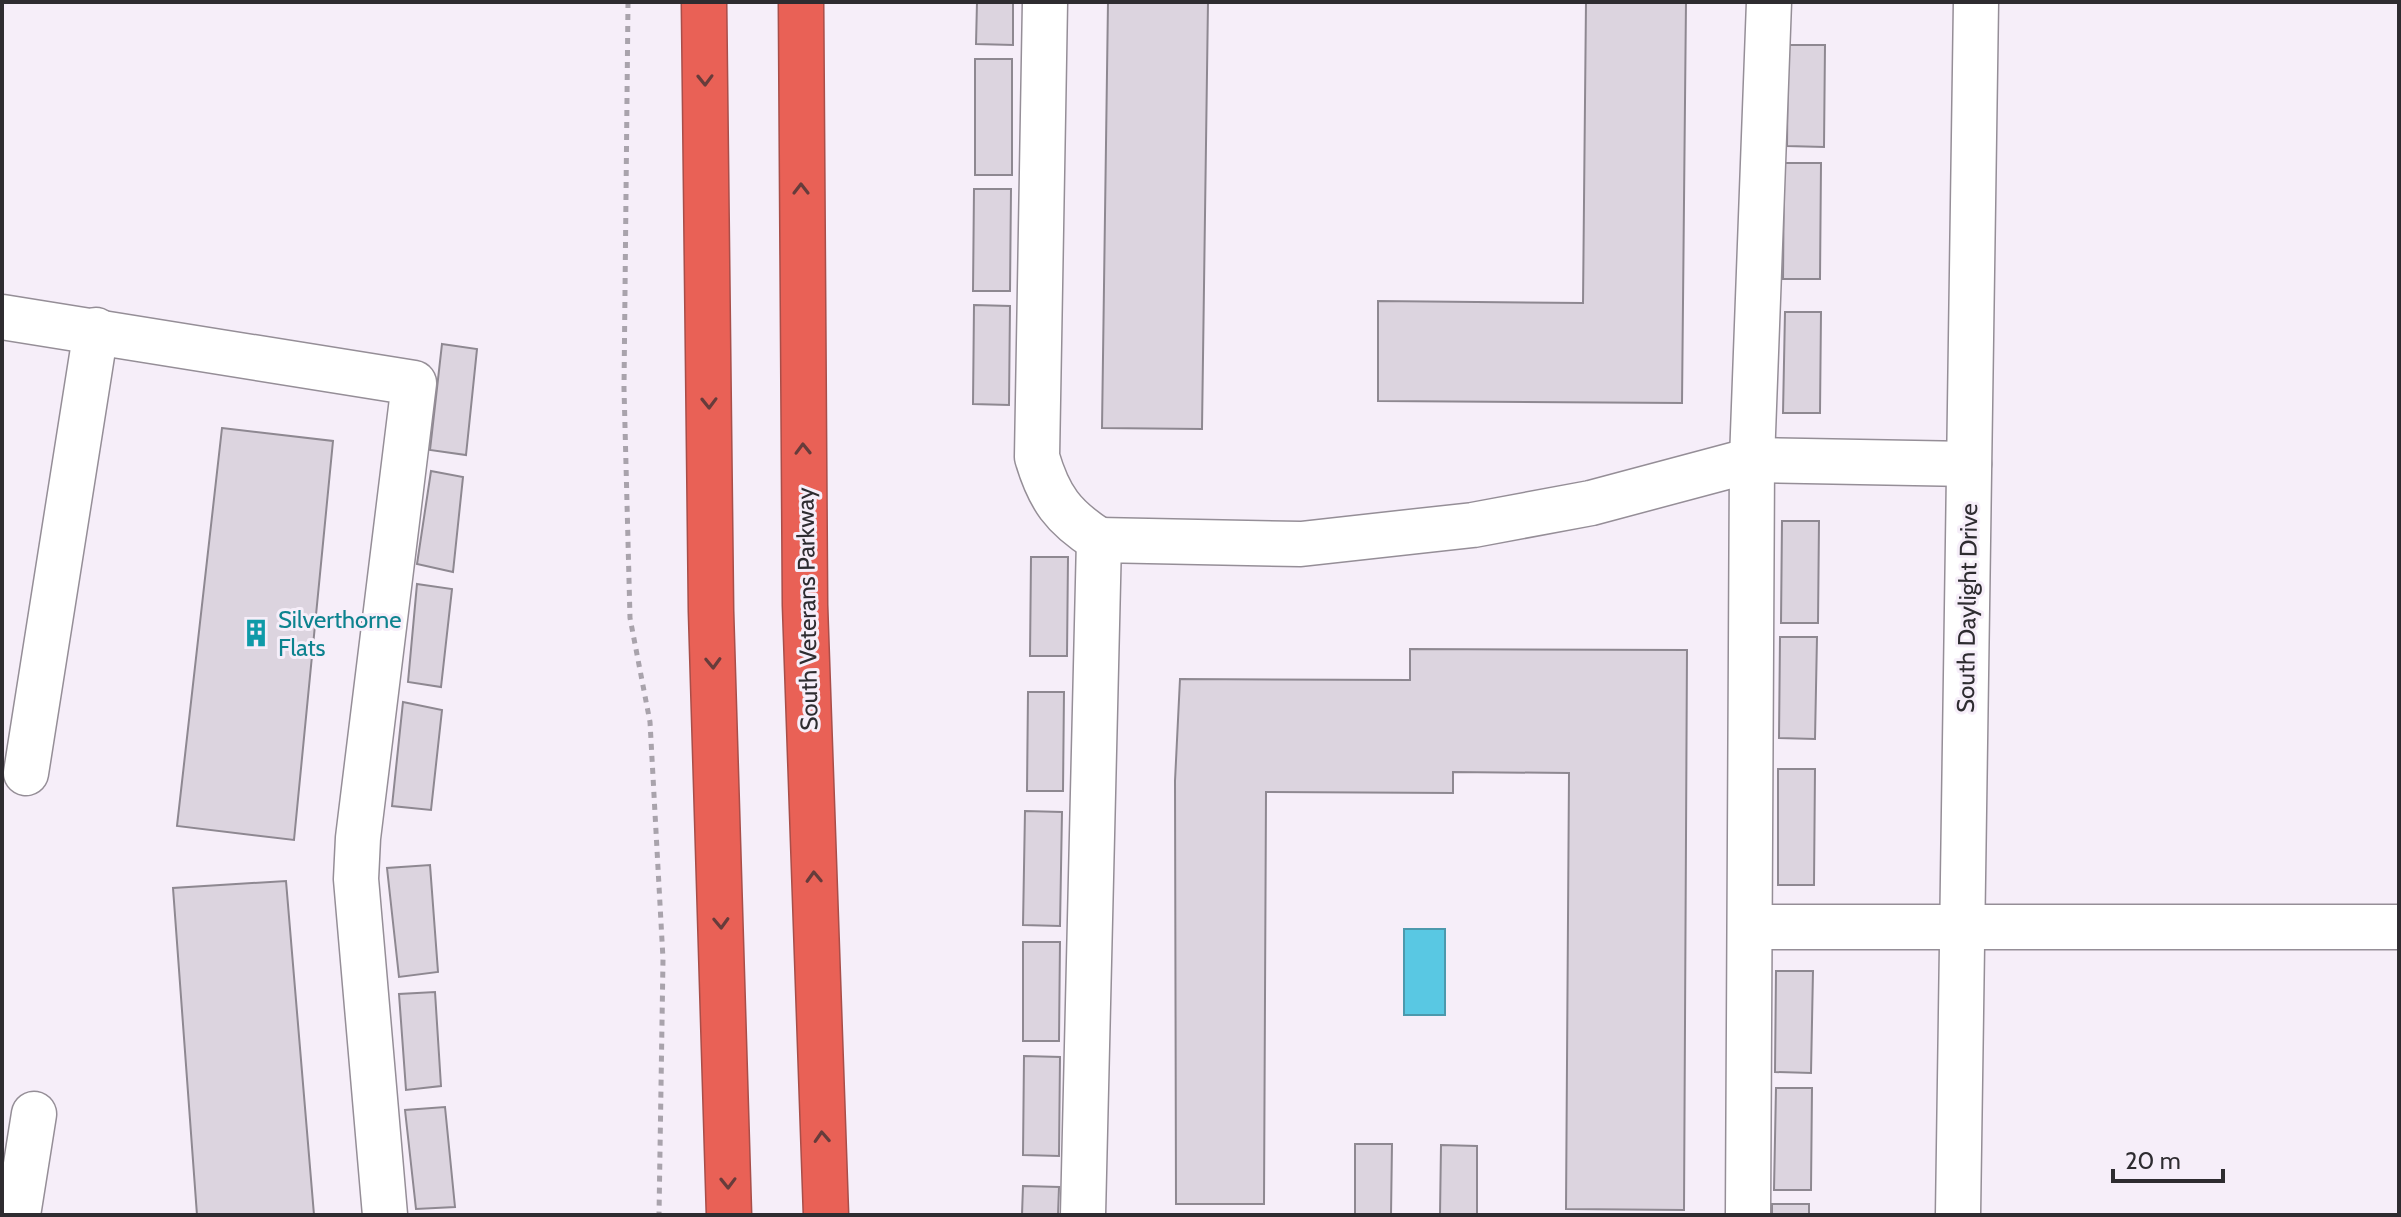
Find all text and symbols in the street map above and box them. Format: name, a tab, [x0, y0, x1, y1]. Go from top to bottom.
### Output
one-way arrow	[696, 74, 714, 87]
one-way arrow	[792, 182, 810, 195]
one-way arrow	[700, 397, 718, 410]
one-way arrow	[795, 442, 812, 455]
street label: South Veterans Parkway	[790, 487, 824, 731]
street label: South Daylight Drive	[1951, 503, 1983, 713]
place label: Silverthorne Flats	[278, 605, 402, 662]
building icon: Silverthorne Flats	[241, 618, 271, 648]
one-way arrow	[704, 657, 721, 670]
one-way arrow	[805, 870, 822, 883]
one-way arrow	[713, 917, 730, 930]
one-way arrow	[814, 1130, 831, 1143]
scale bar	[2113, 1133, 2223, 1183]
text: 20 m	[2125, 1146, 2181, 1175]
one-way arrow	[719, 1177, 737, 1190]

